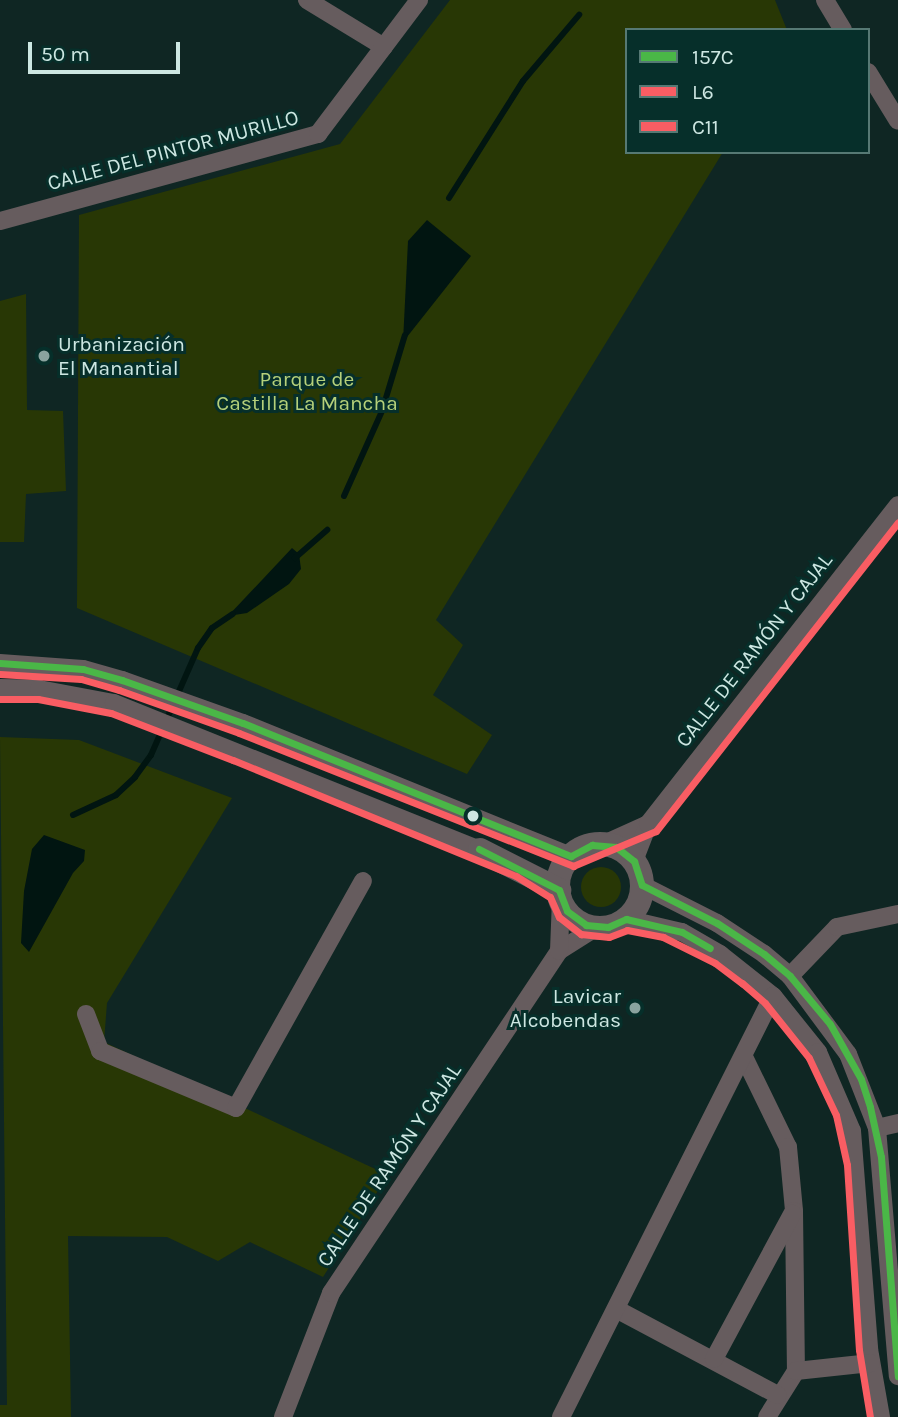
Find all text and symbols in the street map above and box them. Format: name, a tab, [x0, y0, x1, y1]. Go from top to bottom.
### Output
scale bar	[32, 28, 184, 72]
legend	[625, 28, 870, 154]
text: 50 m	[41, 42, 90, 66]
text: 157C	[692, 45, 734, 69]
text: L6	[692, 80, 714, 104]
street label: CALLE DEL PINTOR MURILLO	[45, 104, 301, 196]
text: C11	[692, 115, 719, 139]
place label: Urbanización El Manantial	[58, 331, 185, 381]
marker: Urbanización El Manantial	[36, 348, 52, 364]
park label: Parque de Castilla La Mancha	[216, 366, 398, 416]
street label: CALLE DE RAMÓN Y CAJAL	[670, 548, 838, 752]
unlabelled marker	[466, 809, 480, 823]
place label: Lavicar Alcobendas	[510, 983, 621, 1033]
marker: Lavicar Alcobendas	[627, 1000, 643, 1016]
street label: CALLE DE RAMÓN Y CAJAL	[312, 1059, 466, 1271]

